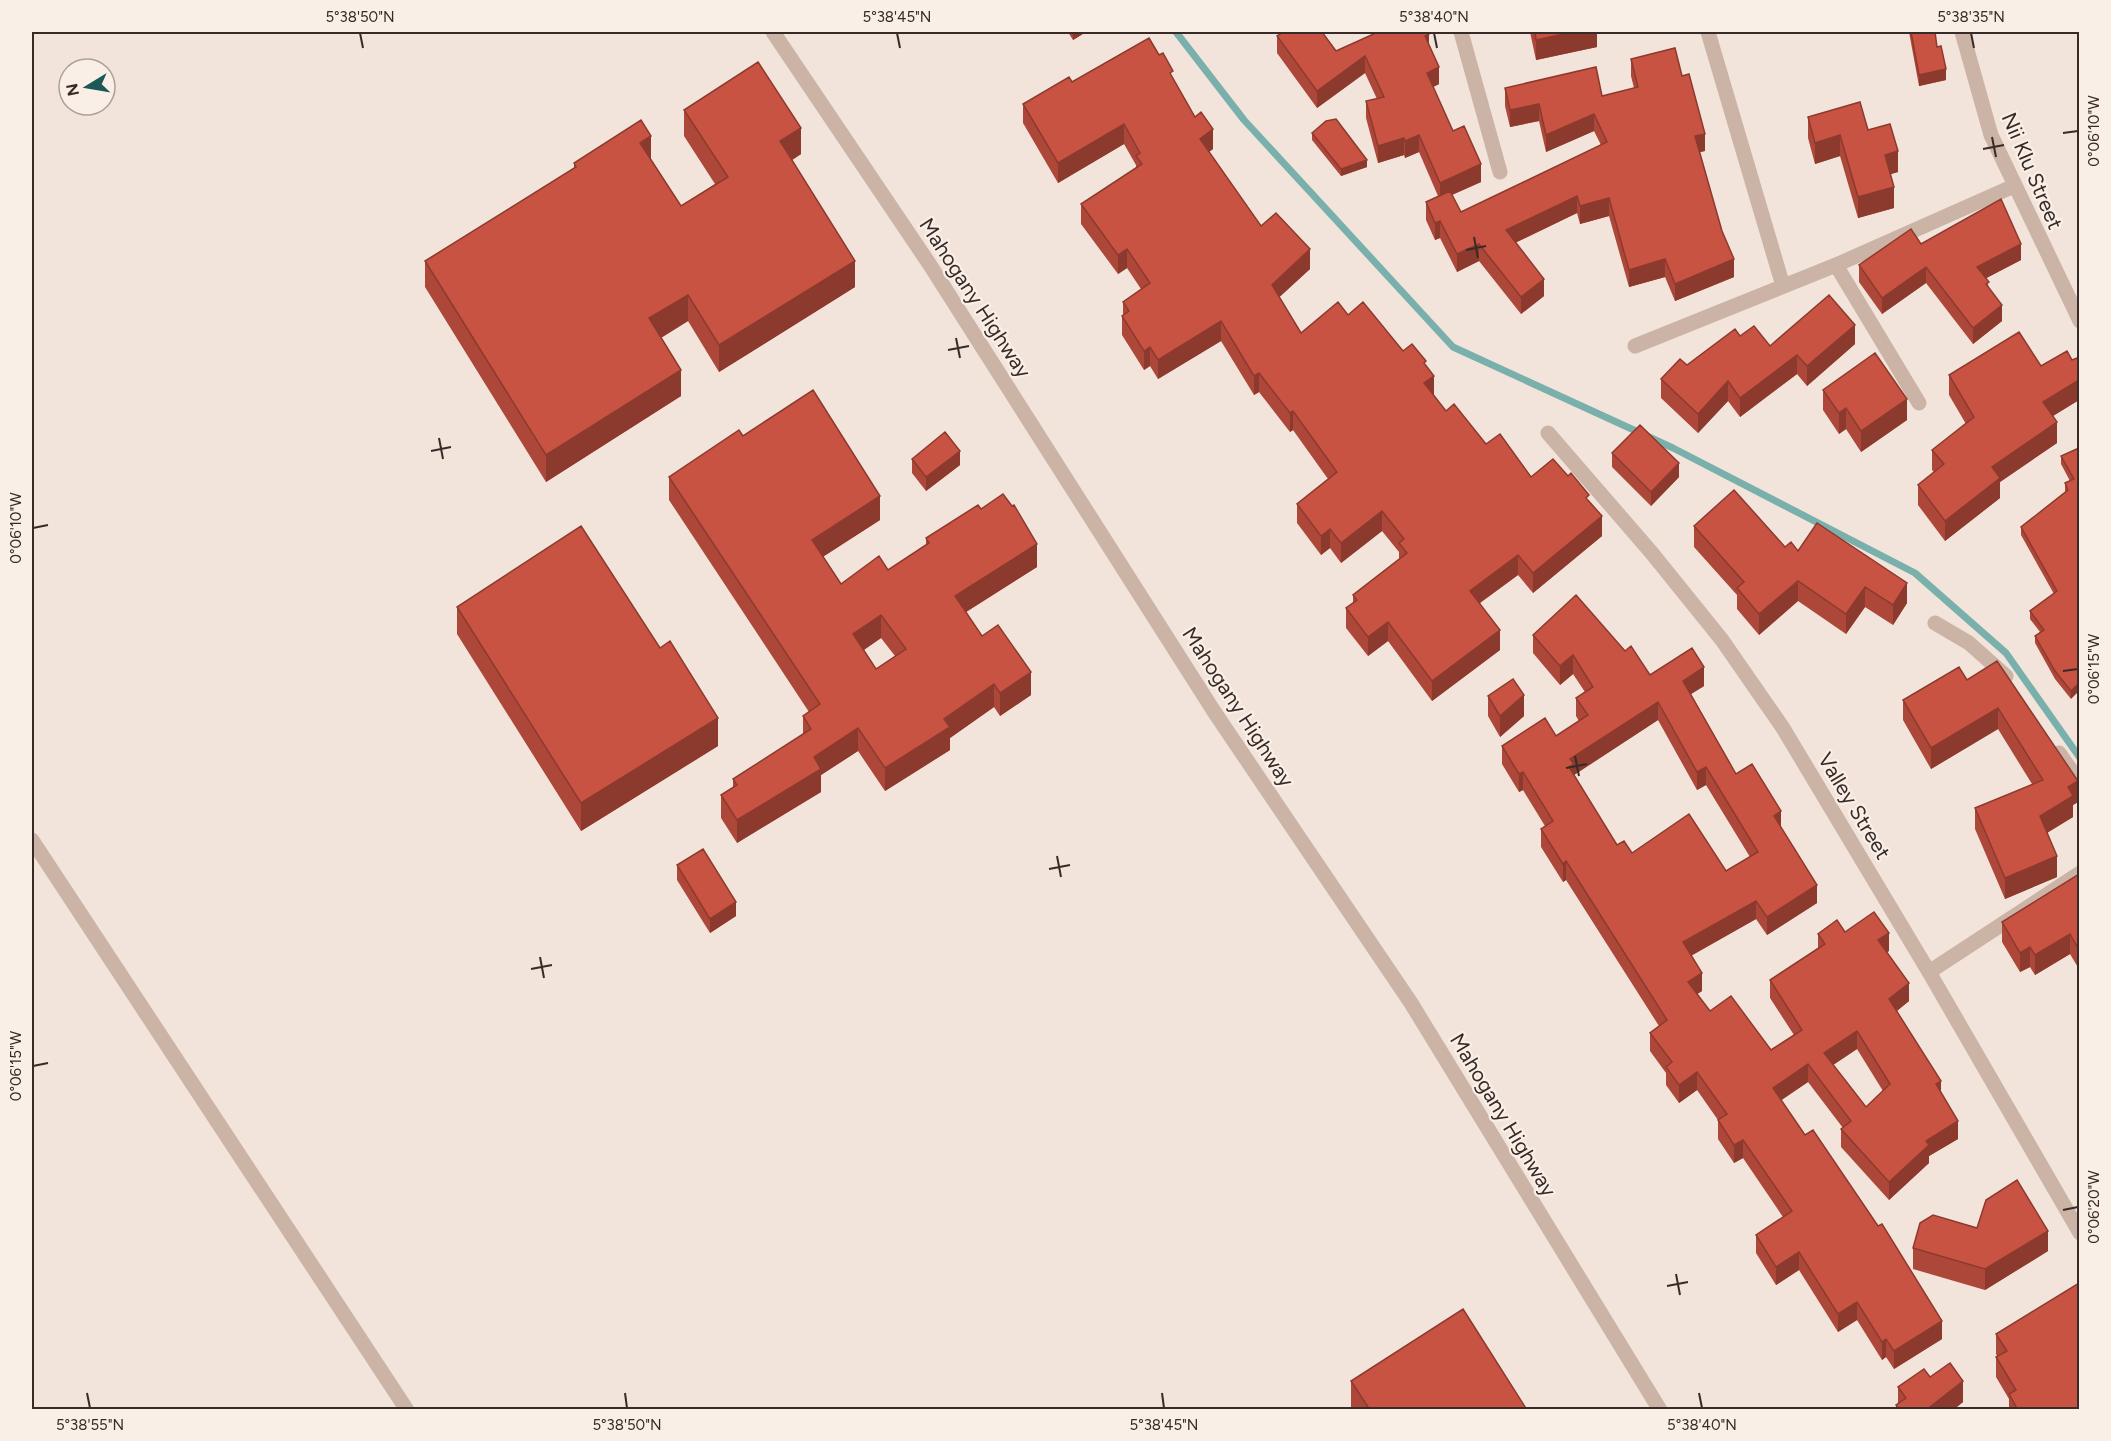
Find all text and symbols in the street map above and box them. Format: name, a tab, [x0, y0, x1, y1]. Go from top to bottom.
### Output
text: 5°38'50"N	[325, 8, 395, 26]
text: 5°38'45"N	[863, 8, 931, 26]
text: 5°38'40"N	[1399, 8, 1469, 26]
text: 5°38'35"N	[1937, 8, 2005, 26]
north arrow	[57, 57, 117, 117]
text: N	[62, 82, 83, 98]
text: 0°06'10"W	[2085, 95, 2103, 167]
street label: Nii Klu Street	[1997, 109, 2068, 233]
street label: Mahogany Highway	[914, 213, 1036, 382]
text: 0°06'10"W	[7, 492, 25, 564]
street label: Mahogany Highway	[1177, 622, 1299, 791]
text: 0°06'15"W	[2085, 633, 2103, 704]
street label: Valley Street	[1813, 748, 1896, 864]
street label: Mahogany Highway	[1445, 1029, 1562, 1201]
text: 0°06'15"W	[7, 1030, 25, 1101]
text: 0°06'20"W	[2085, 1170, 2103, 1244]
text: 5°38'55"N	[56, 1416, 124, 1434]
text: 5°38'50"N	[592, 1416, 662, 1434]
text: 5°38'45"N	[1130, 1416, 1198, 1434]
text: 5°38'40"N	[1667, 1416, 1737, 1434]

